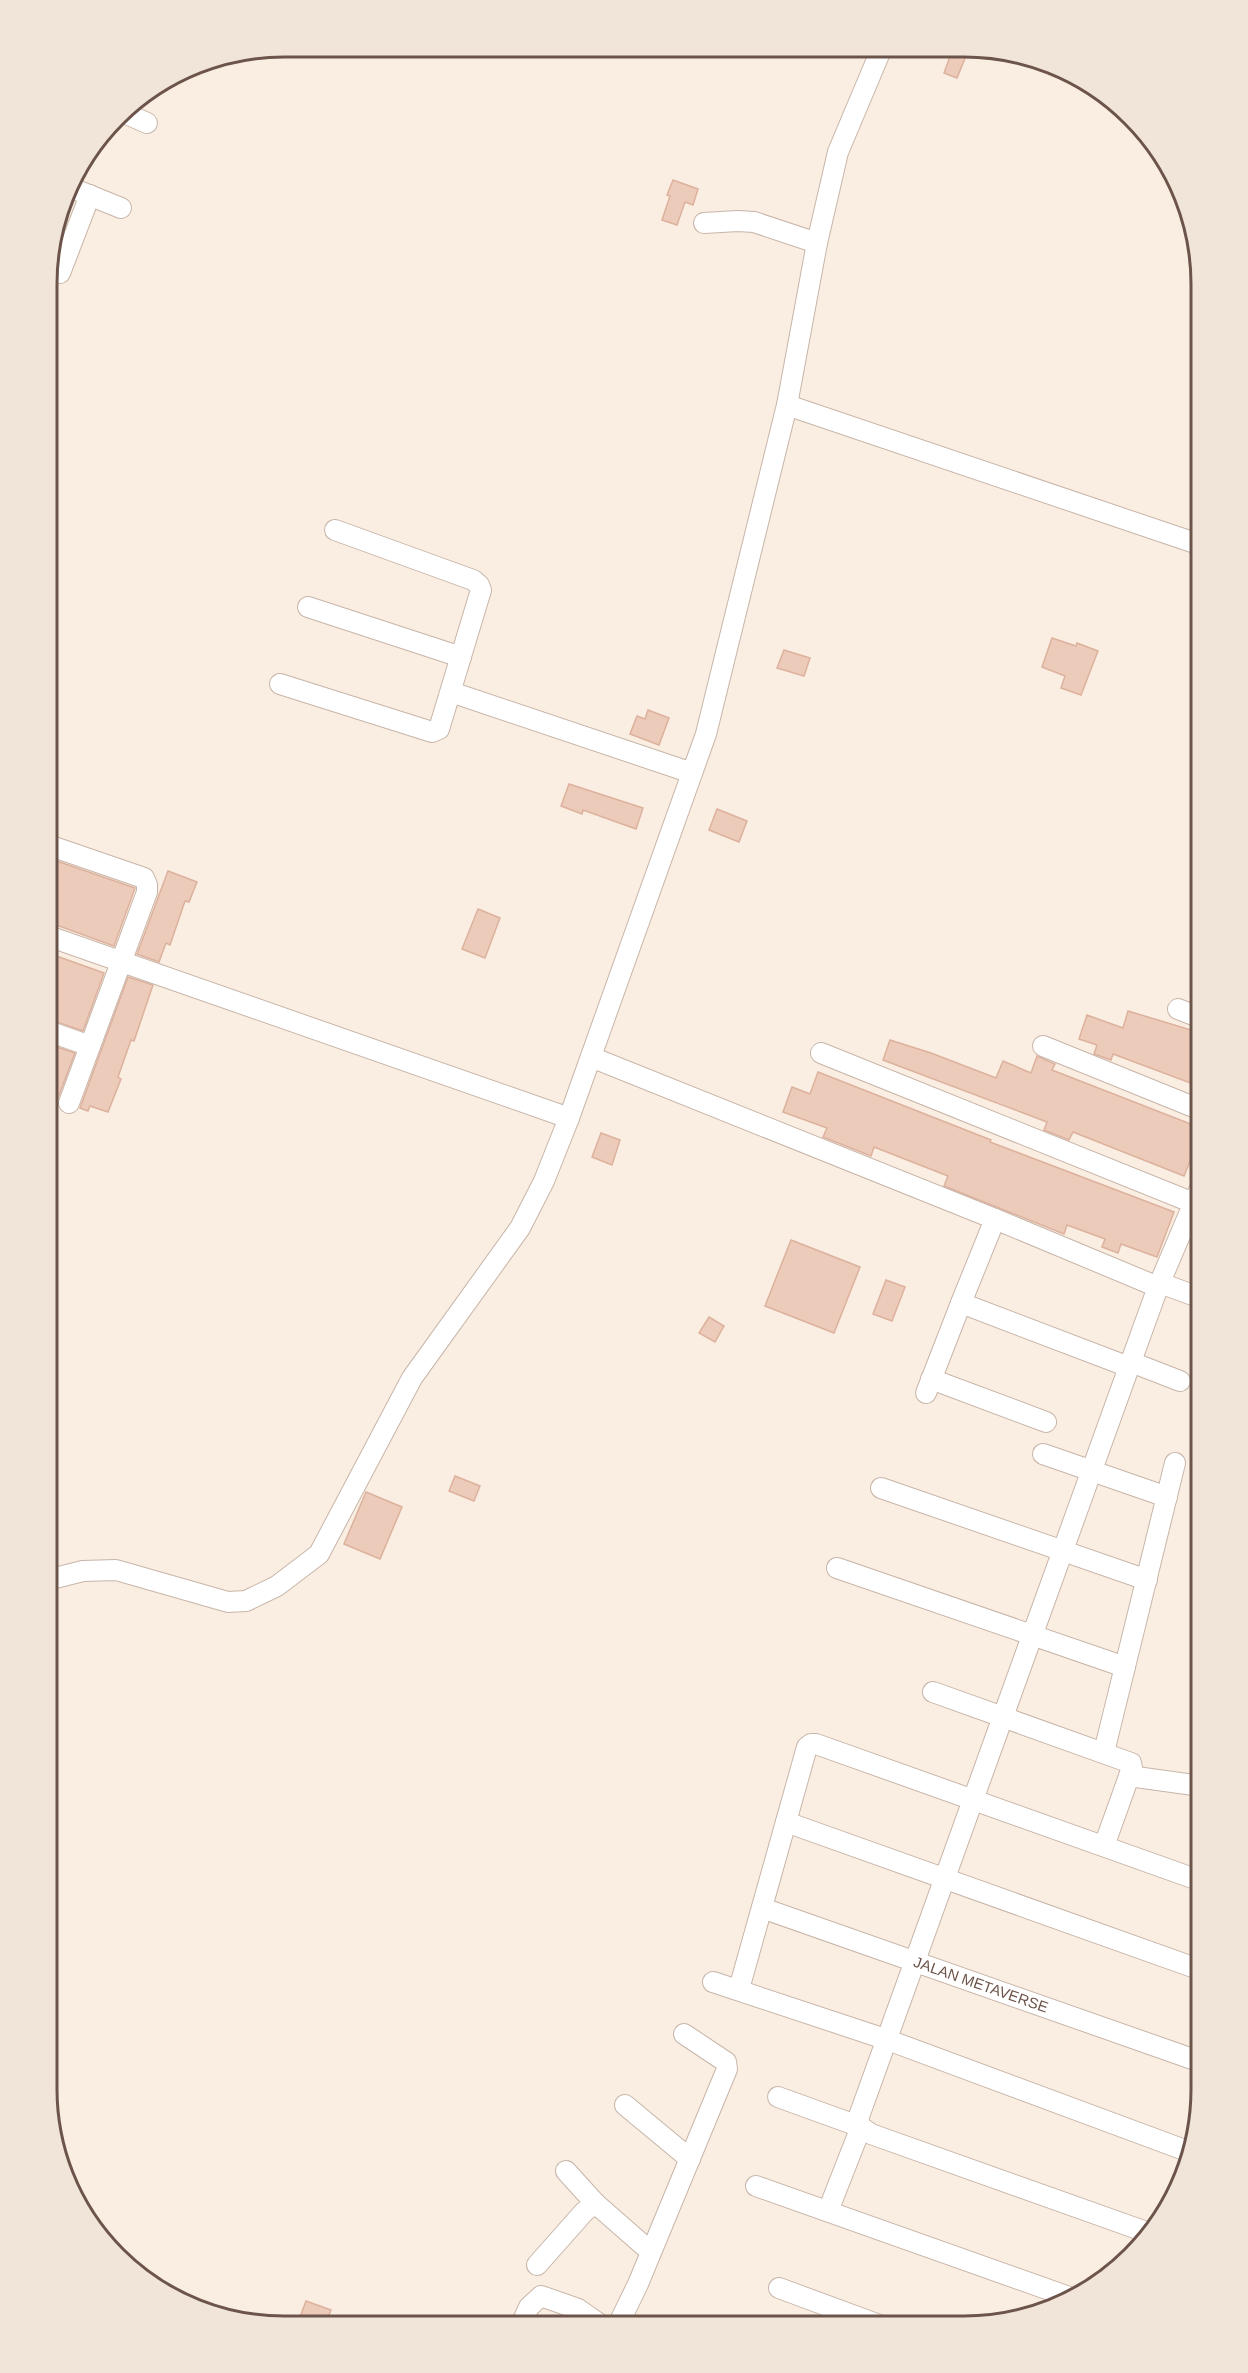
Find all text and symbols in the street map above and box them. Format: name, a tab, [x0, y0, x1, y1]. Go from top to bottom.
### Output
street label: JALAN METAVERSE	[912, 1953, 1051, 2016]

